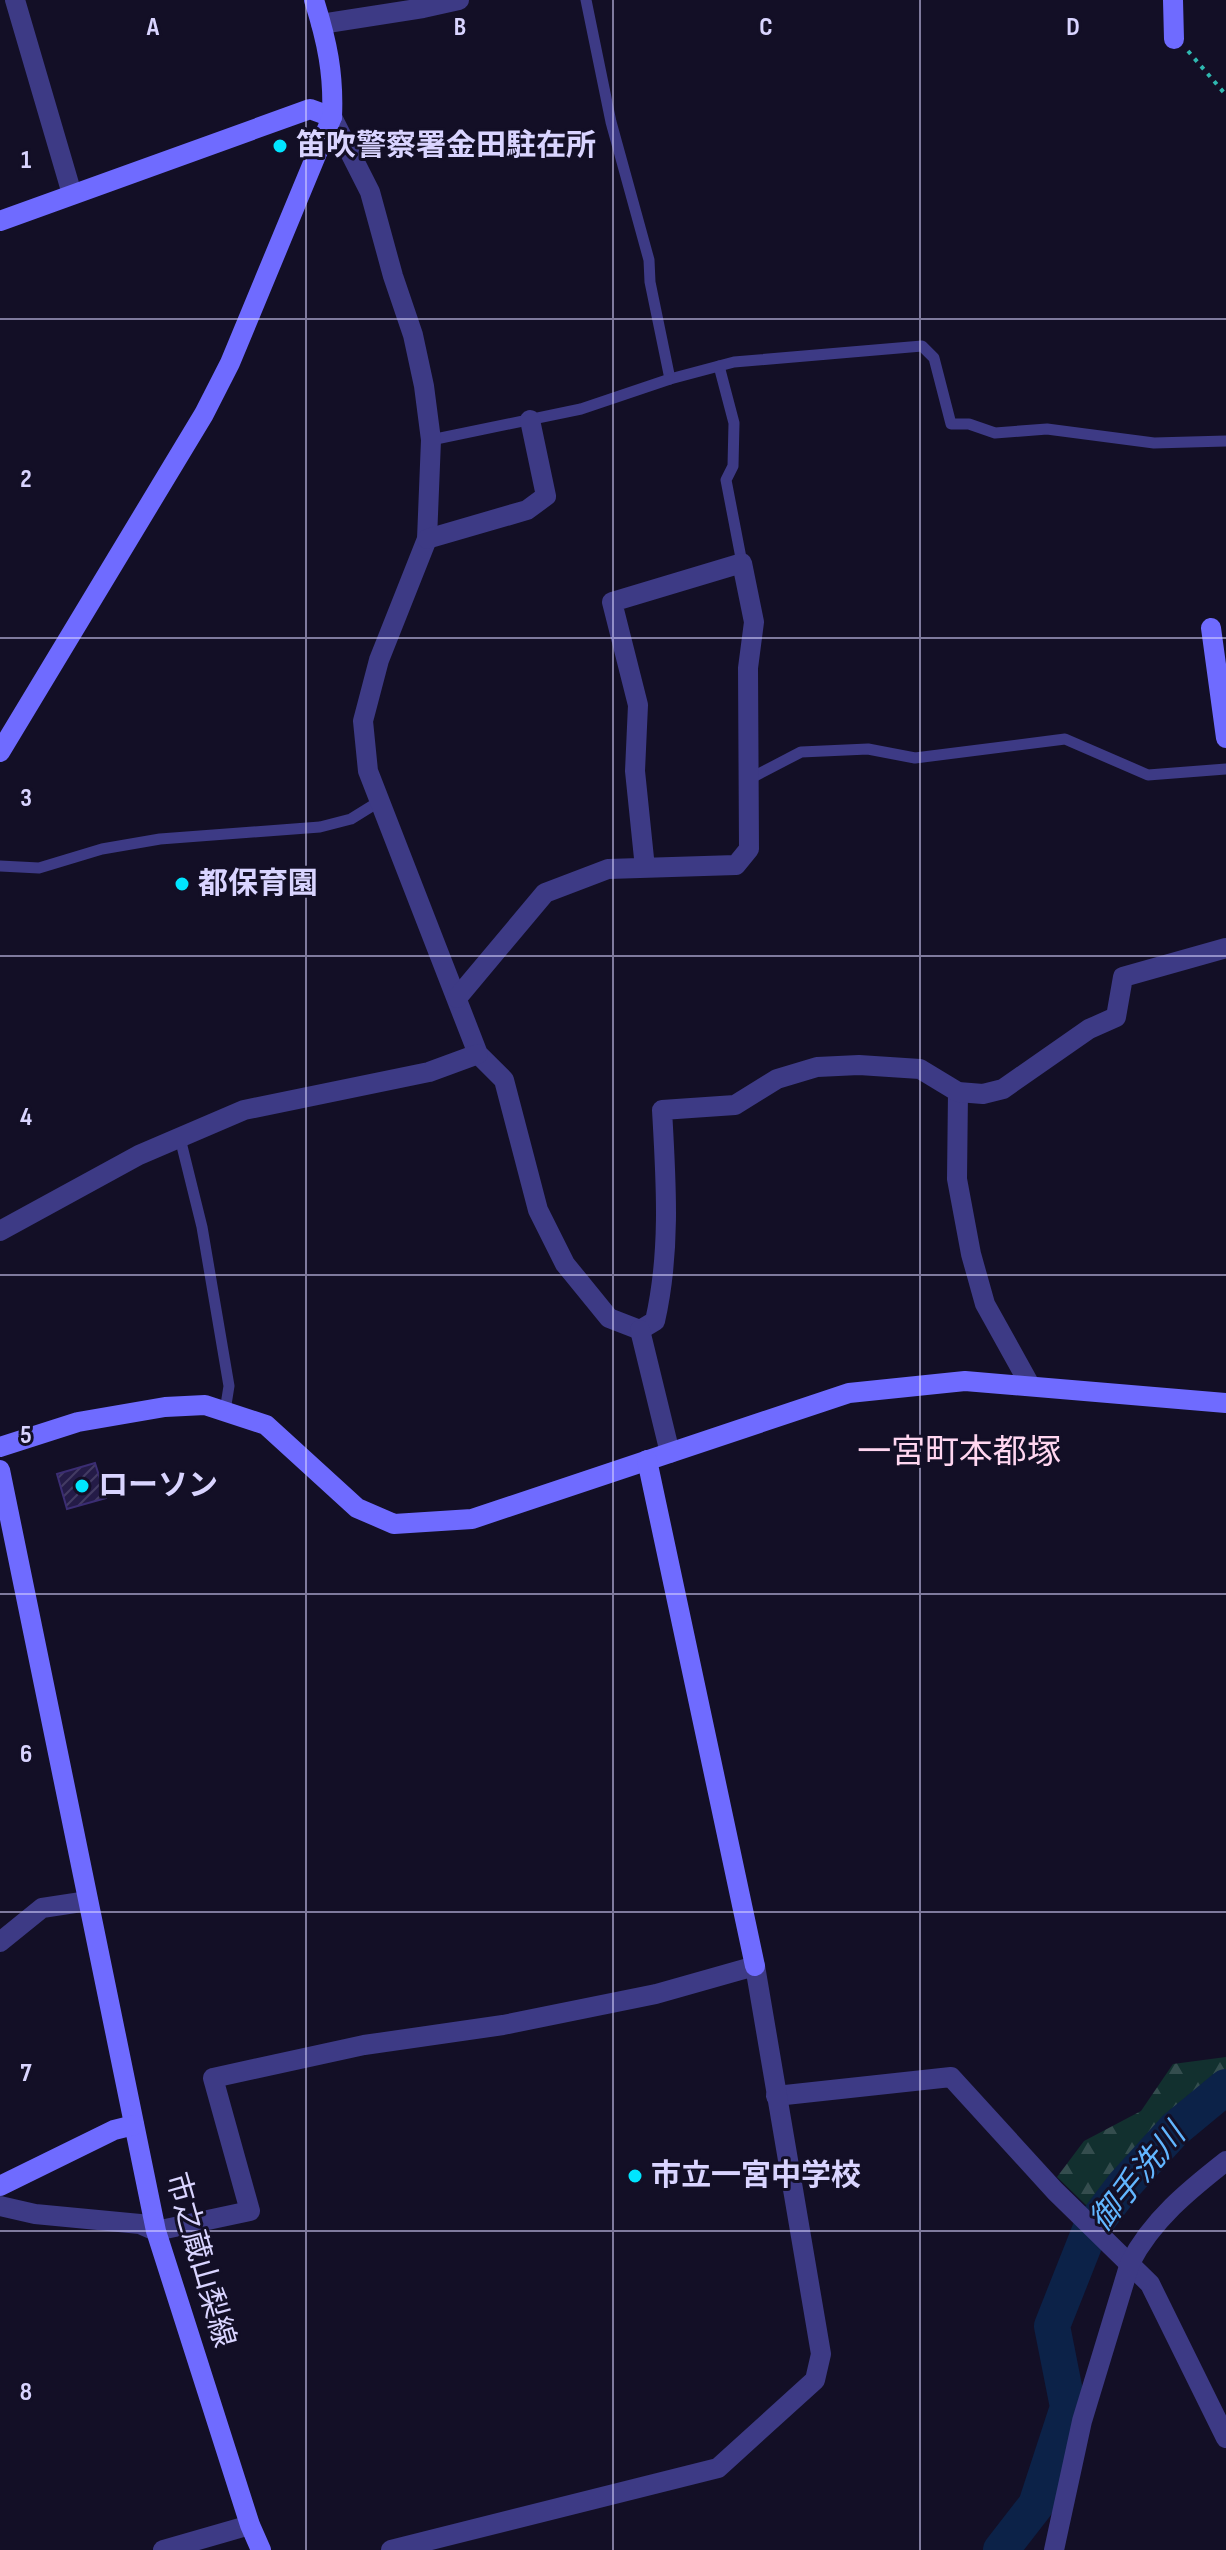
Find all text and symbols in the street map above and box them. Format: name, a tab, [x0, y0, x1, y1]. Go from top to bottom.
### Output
text: A	[146, 12, 160, 43]
text: B	[454, 12, 466, 43]
text: C	[759, 12, 773, 43]
text: D	[1066, 12, 1080, 43]
place label: 笛吹警察署金田駐在所	[296, 128, 596, 164]
marker: 笛吹警察署金田駐在所	[271, 137, 289, 155]
text: 1	[21, 145, 31, 176]
text: 2	[20, 464, 32, 495]
text: 3	[20, 783, 32, 814]
place label: 都保育園	[198, 866, 318, 902]
marker: 都保育園	[173, 875, 191, 893]
text: 4	[20, 1102, 32, 1133]
text: 5	[20, 1420, 32, 1451]
district label: 一宮町本都塚	[857, 1432, 1061, 1473]
place label: ローソン	[98, 1468, 218, 1504]
marker: ローソン	[73, 1477, 91, 1495]
text: 6	[20, 1739, 32, 1770]
text: 7	[20, 2058, 32, 2089]
water label: 御手洗川	[1082, 2114, 1196, 2240]
place label: 市立一宮中学校	[651, 2158, 861, 2194]
marker: 市立一宮中学校	[626, 2167, 644, 2185]
street label: 市之蔵山梨線	[158, 2169, 242, 2351]
text: 8	[20, 2377, 32, 2408]

